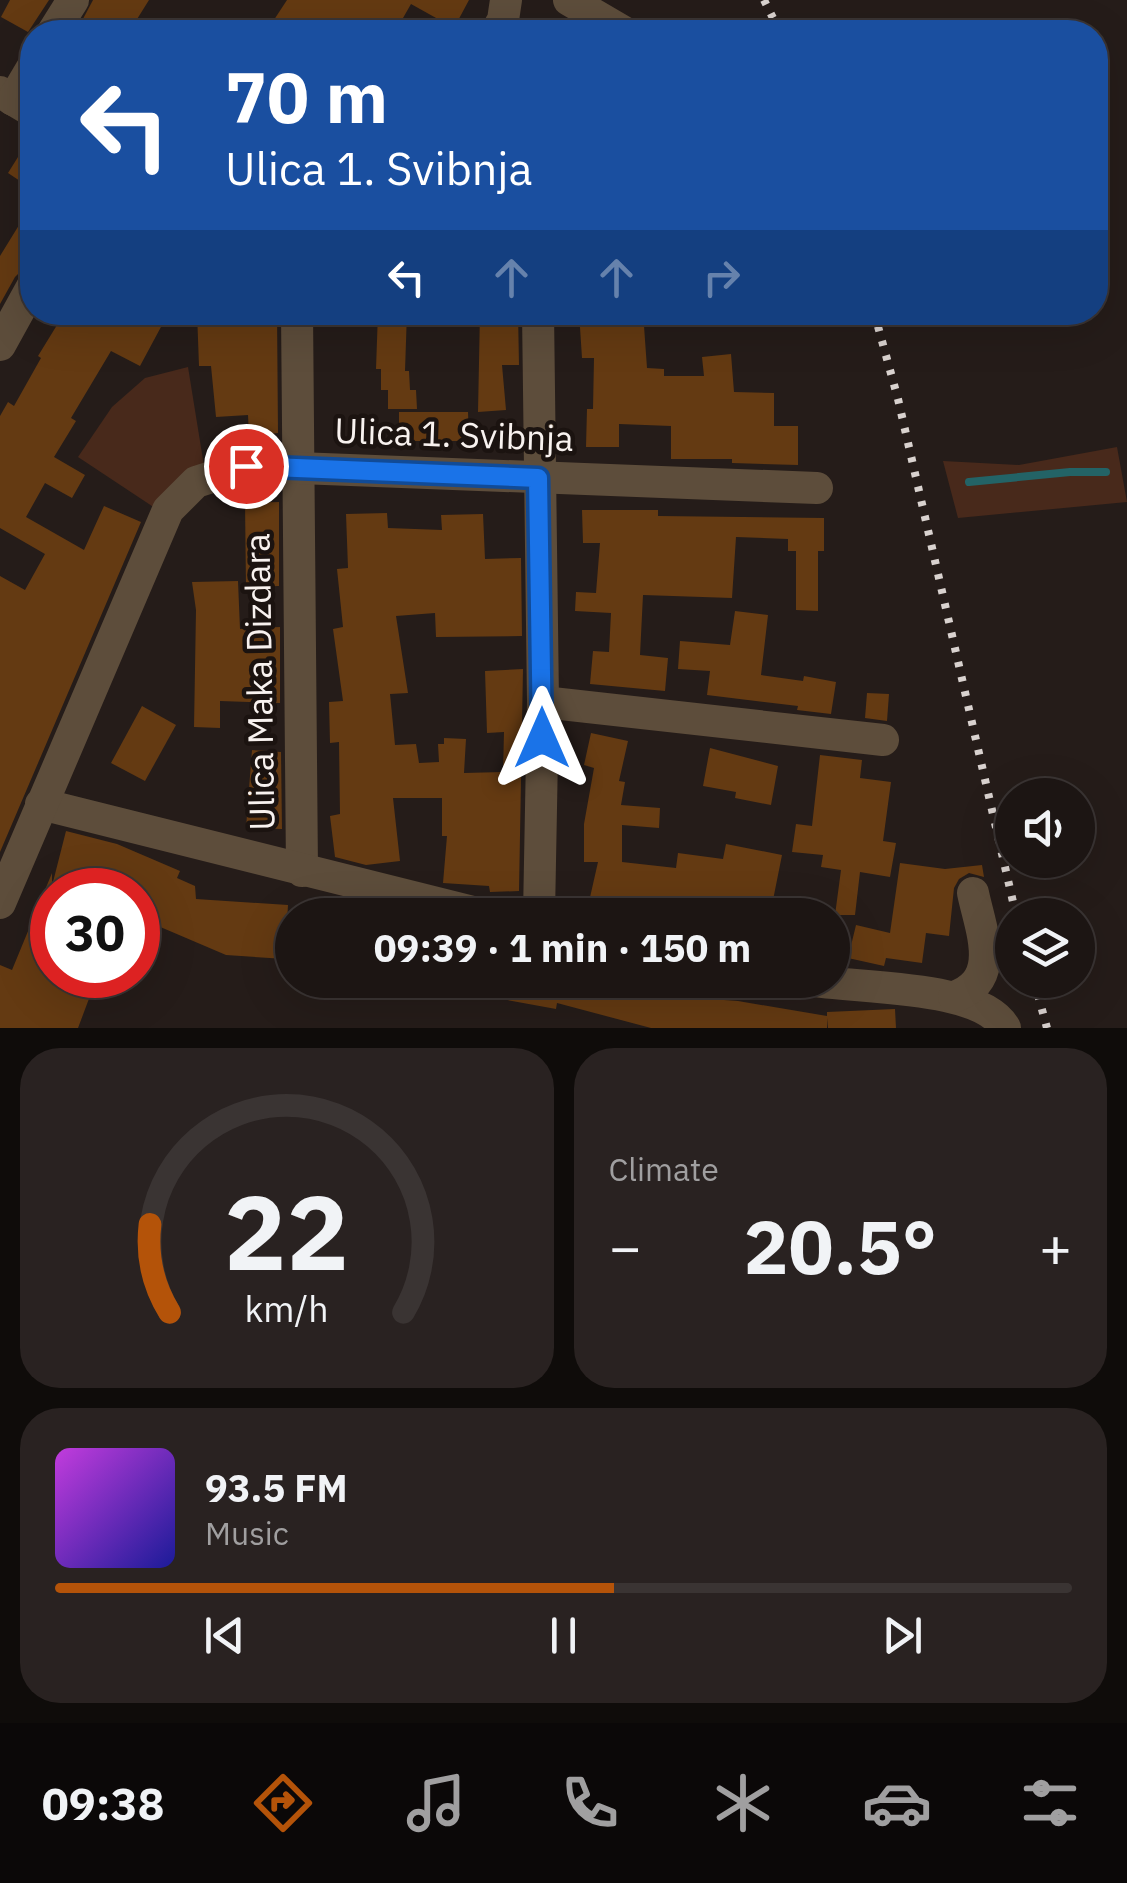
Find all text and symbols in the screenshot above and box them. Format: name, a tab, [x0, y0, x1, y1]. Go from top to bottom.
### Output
text: 70 m	[225, 51, 388, 142]
icon: left	[60, 60, 190, 190]
text: Ulica 1. Svibnja	[225, 139, 533, 197]
icon: left	[379, 250, 434, 305]
icon: ahead	[484, 250, 539, 305]
icon: ahead	[589, 250, 644, 305]
icon: right	[694, 250, 749, 305]
street label: Ulica 1. Svibnja	[334, 407, 574, 461]
pin	[204, 424, 289, 509]
icon: arrive	[219, 439, 274, 494]
street label: Ulica Maka Dizdara	[233, 533, 285, 831]
position arrow	[490, 686, 594, 790]
map controls	[995, 778, 1095, 998]
button: sound	[995, 778, 1095, 878]
speed limit sign: 30	[30, 868, 160, 998]
button: layers	[995, 898, 1095, 998]
text: 09:39 · 1 min · 150 m	[374, 923, 751, 972]
text: Climate	[609, 1148, 719, 1190]
text: 22	[224, 1163, 349, 1299]
text: 20.5°	[743, 1197, 937, 1295]
text: −	[609, 1211, 642, 1282]
text: +	[1039, 1211, 1072, 1282]
text: km/h	[245, 1285, 329, 1332]
text: 93.5 FM	[205, 1463, 348, 1512]
text: Music	[205, 1512, 289, 1554]
icon: previous	[197, 1608, 252, 1663]
icon: pause	[536, 1608, 591, 1663]
icon: next	[875, 1608, 930, 1663]
icon: directions	[248, 1768, 318, 1838]
icon: music	[401, 1768, 471, 1838]
icon: phone	[555, 1768, 625, 1838]
icon: climate	[708, 1768, 778, 1838]
icon: car	[862, 1768, 932, 1838]
icon: filters	[1015, 1768, 1085, 1838]
text: 09:38	[42, 1774, 165, 1832]

